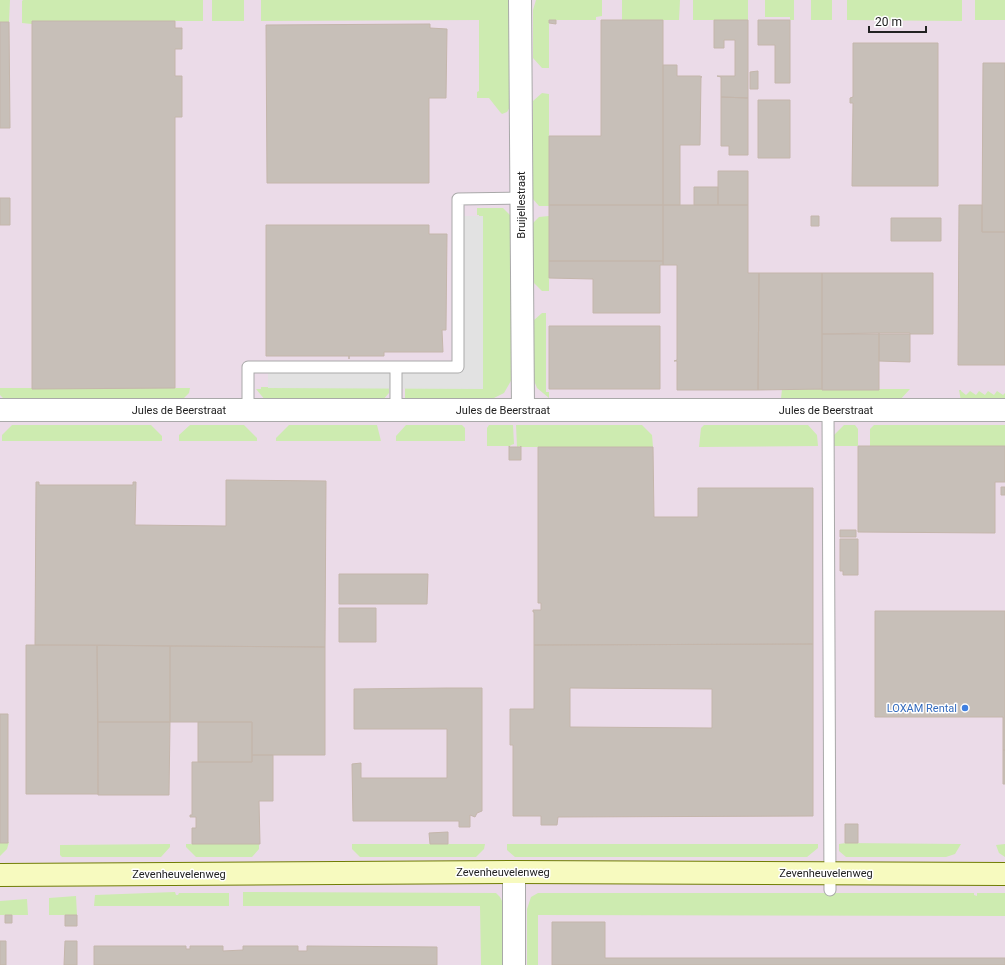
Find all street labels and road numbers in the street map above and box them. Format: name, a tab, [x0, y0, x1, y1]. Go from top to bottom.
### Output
street label: Bruijellestraat	[515, 171, 528, 239]
street label: Jules de Beerstraat	[132, 404, 227, 417]
street label: Jules de Beerstraat	[456, 404, 551, 417]
street label: Jules de Beerstraat	[779, 404, 874, 417]
street label: Zevenheuvelenweg	[456, 866, 550, 879]
street label: Zevenheuvelenweg	[779, 867, 873, 880]
street label: Zevenheuvelenweg	[132, 868, 226, 881]

